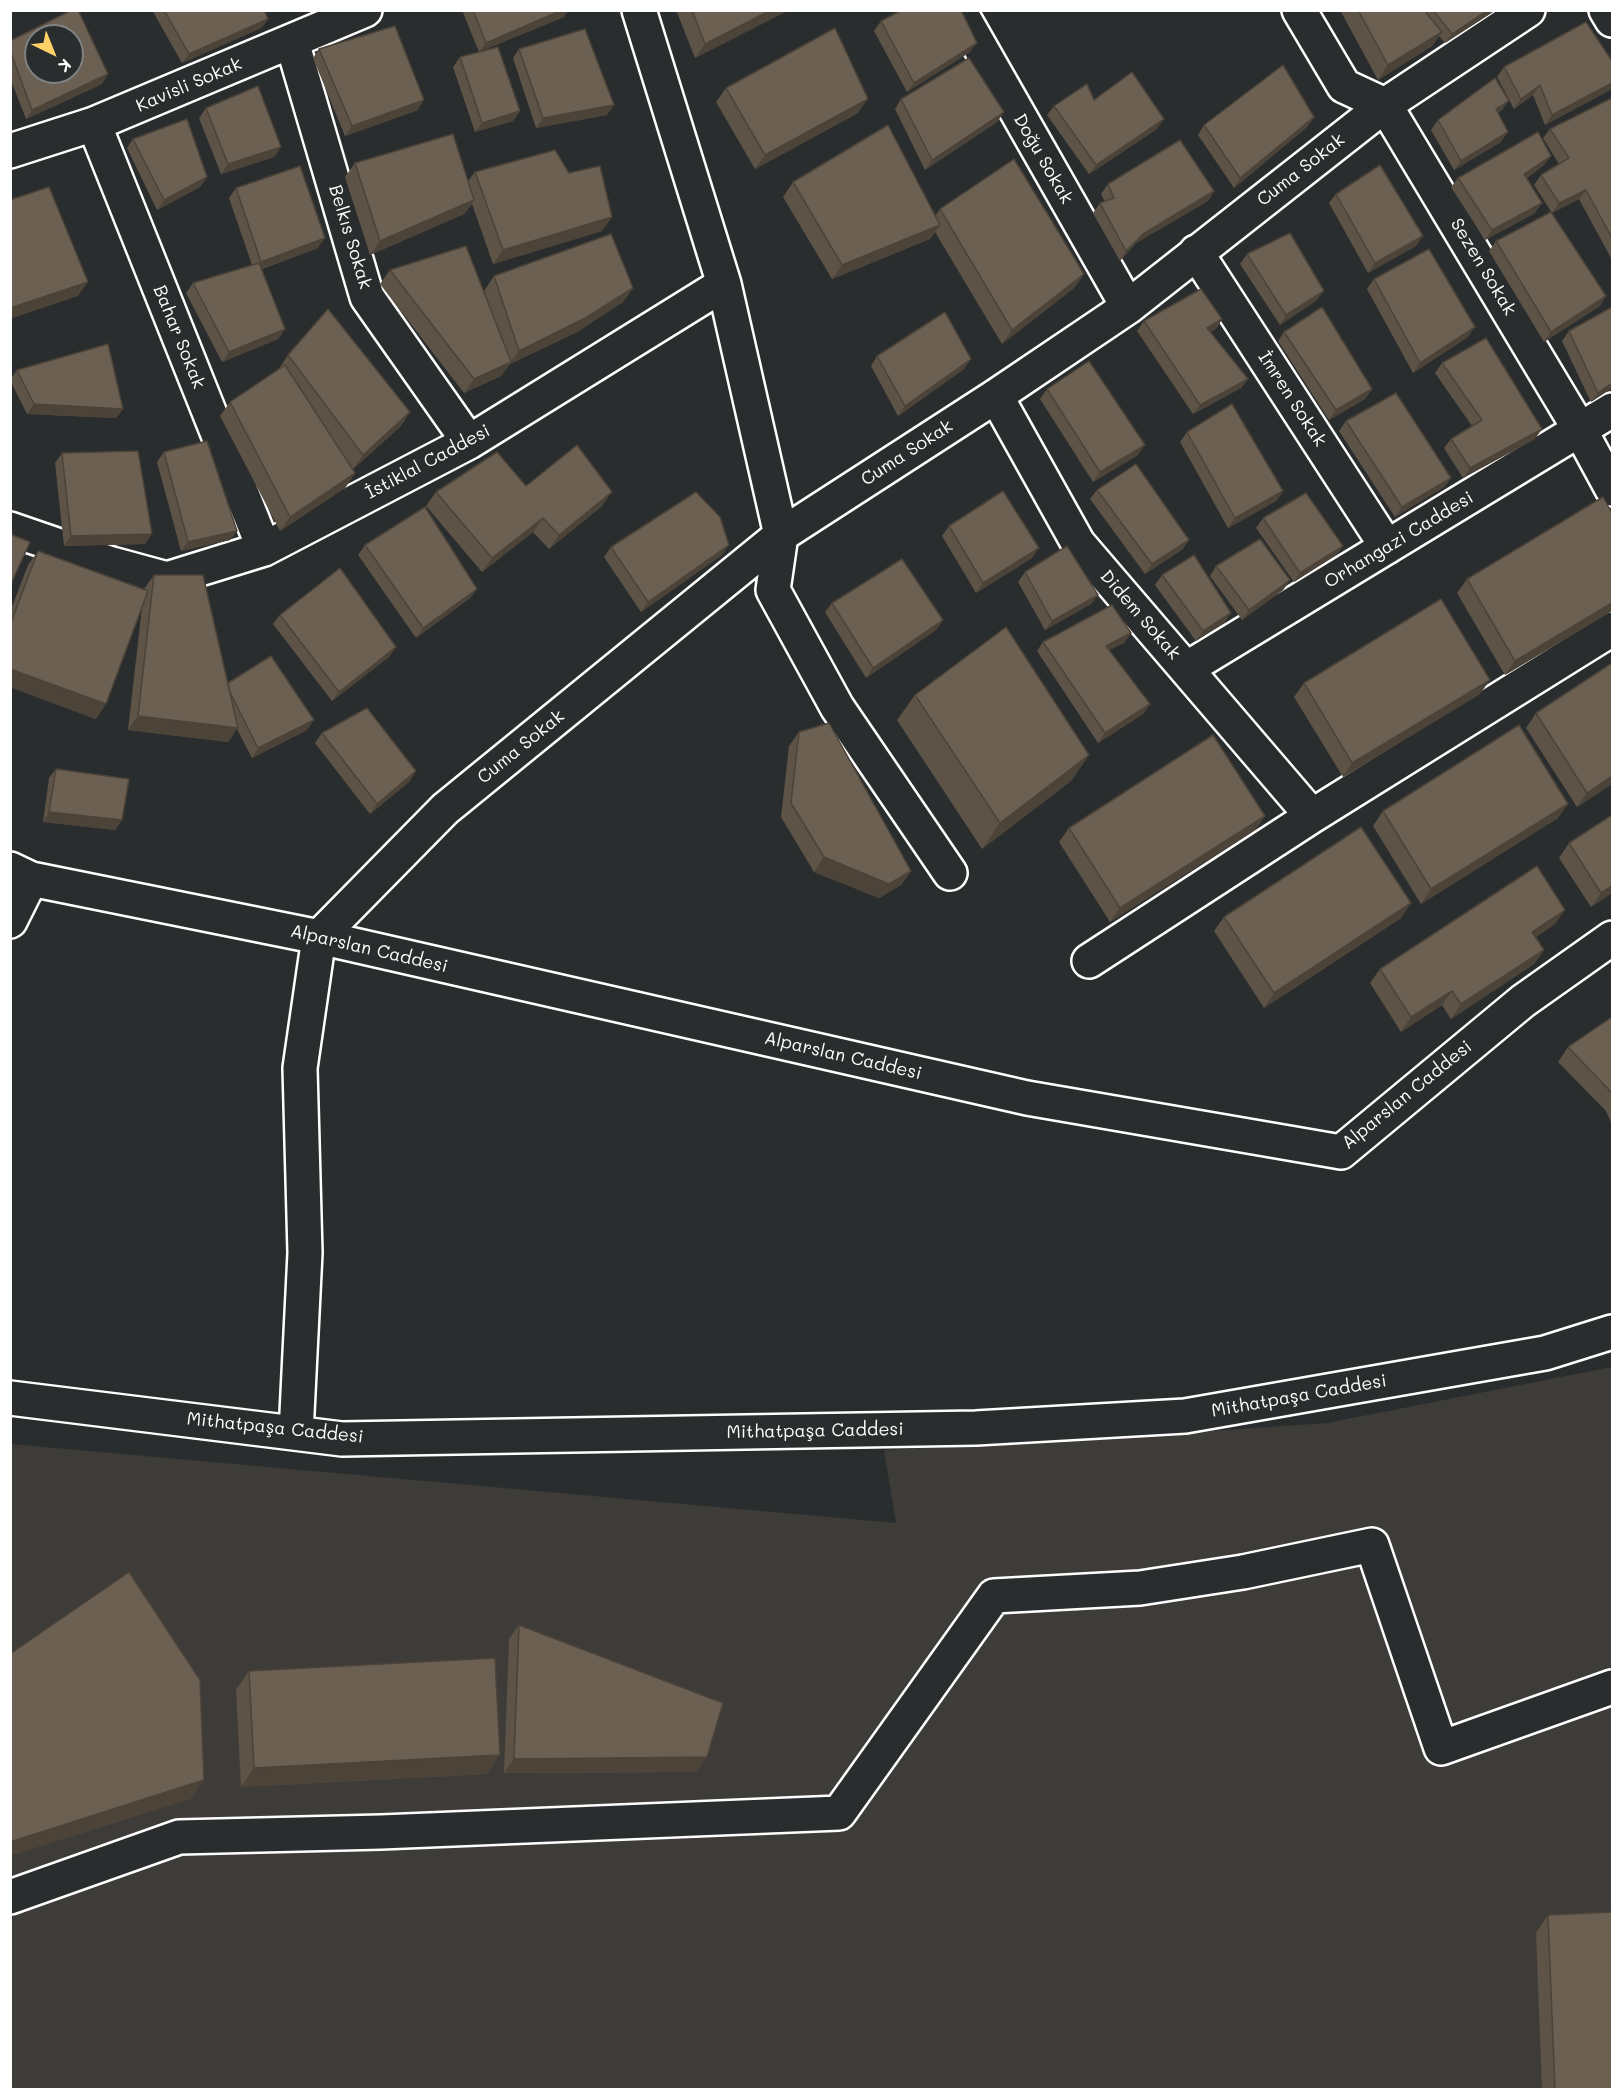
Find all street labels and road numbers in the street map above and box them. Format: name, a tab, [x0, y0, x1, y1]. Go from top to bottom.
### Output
street label: Kavisli Sokak	[133, 53, 245, 117]
street label: Doğu Sokak	[1009, 110, 1077, 208]
street label: Cuma Sokak	[1253, 129, 1349, 211]
street label: Belkıs Sokak	[324, 182, 376, 292]
street label: Sezen Sokak	[1446, 215, 1520, 319]
street label: Bahar Sokak	[148, 282, 210, 392]
street label: İmren Sokak	[1253, 347, 1331, 451]
street label: Cuma Sokak	[857, 415, 957, 491]
street label: İstiklal Caddesi	[362, 420, 494, 504]
street label: Orhangazi Caddesi	[1321, 487, 1477, 593]
street label: Didem Sokak	[1095, 566, 1185, 664]
street label: Cuma Sokak	[473, 706, 569, 788]
street label: Alparslan Caddesi	[288, 920, 450, 978]
street label: Alparslan Caddesi	[762, 1027, 924, 1085]
street label: Alparslan Caddesi	[1338, 1036, 1476, 1154]
street label: Mithatpaşa Caddesi	[1210, 1370, 1388, 1422]
street label: Mithatpaşa Caddesi	[186, 1408, 364, 1448]
street label: Mithatpaşa Caddesi	[726, 1419, 904, 1443]

